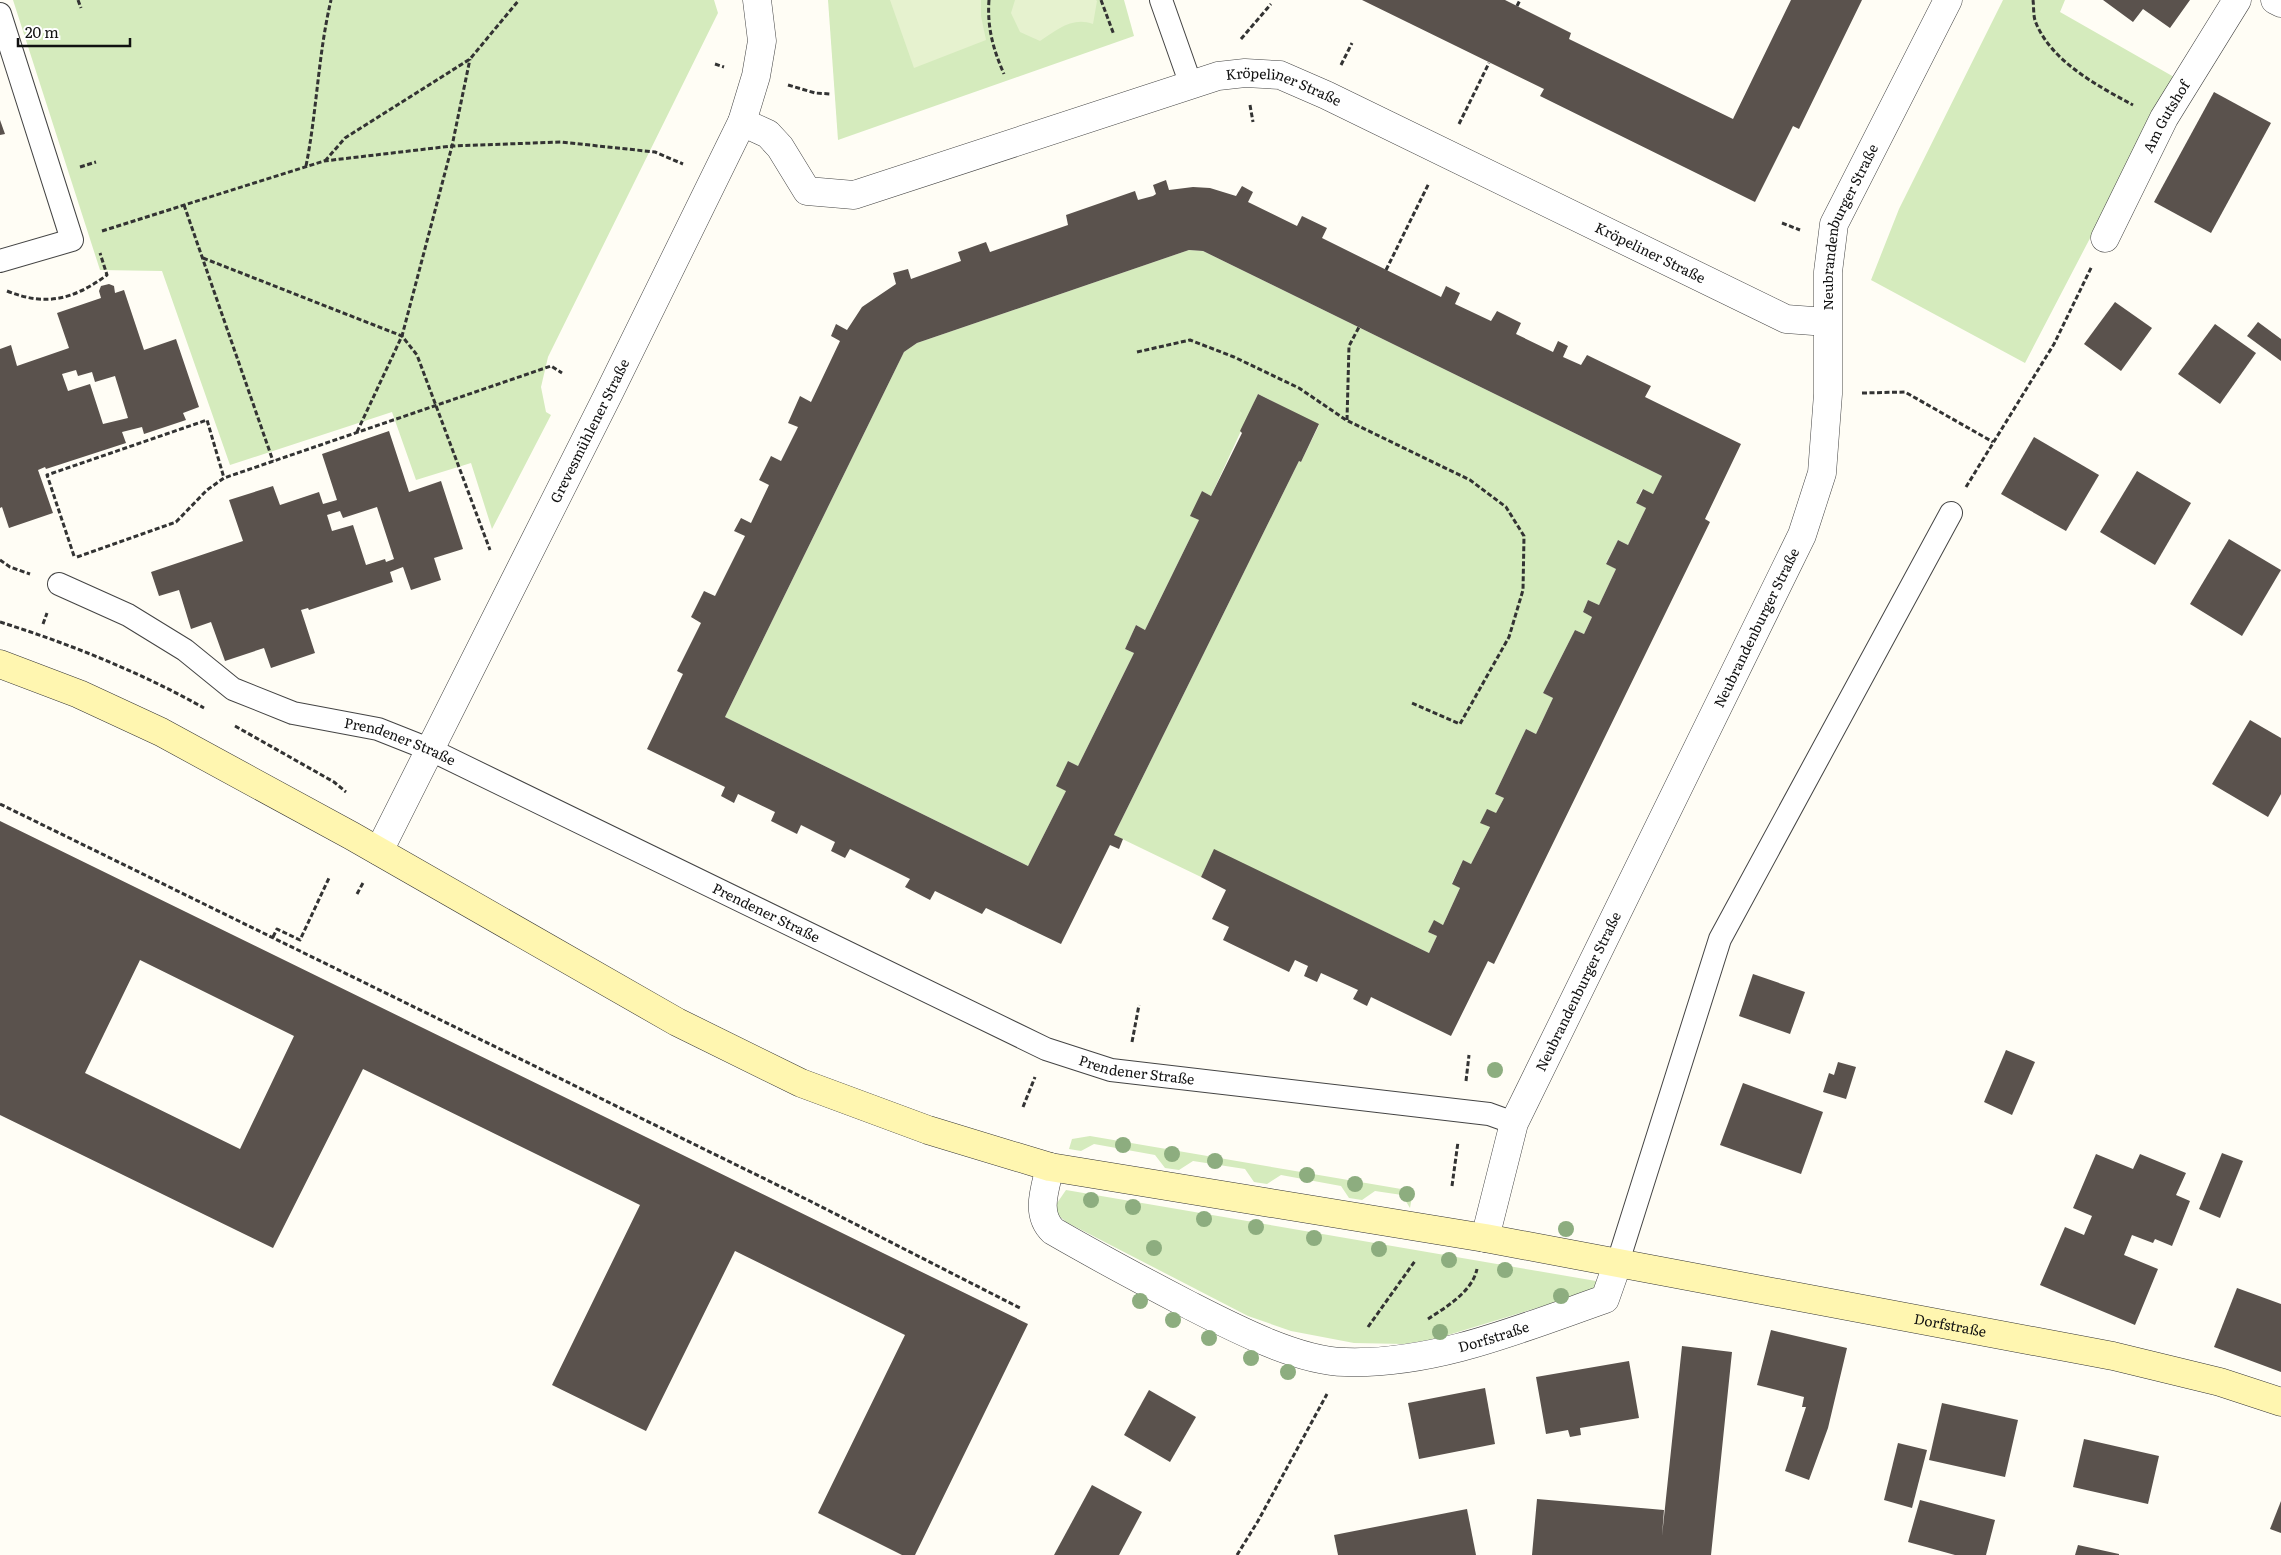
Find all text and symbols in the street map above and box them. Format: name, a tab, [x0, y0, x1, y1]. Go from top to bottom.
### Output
scale bar	[18, 15, 130, 47]
text: 20 m	[25, 20, 59, 43]
street label: Kröpeliner Straße	[1224, 62, 1345, 110]
street label: Am Gutshof	[2137, 75, 2195, 156]
street label: Neubrandenburger Straße	[1817, 140, 1882, 310]
street label: Kröpeliner Straße	[1592, 217, 1709, 287]
street label: Grevesmühlener Straße	[544, 355, 633, 506]
street label: Neubrandenburger Straße	[1708, 544, 1803, 711]
street label: Prendener Straße	[343, 712, 459, 769]
street label: Prendener Straße	[709, 877, 823, 947]
street label: Neubrandenburger Straße	[1530, 908, 1625, 1074]
street label: Prendener Straße	[1077, 1049, 1196, 1089]
street label: Dorfstraße	[1913, 1308, 1988, 1341]
street label: Dorfstraße	[1456, 1316, 1531, 1356]

